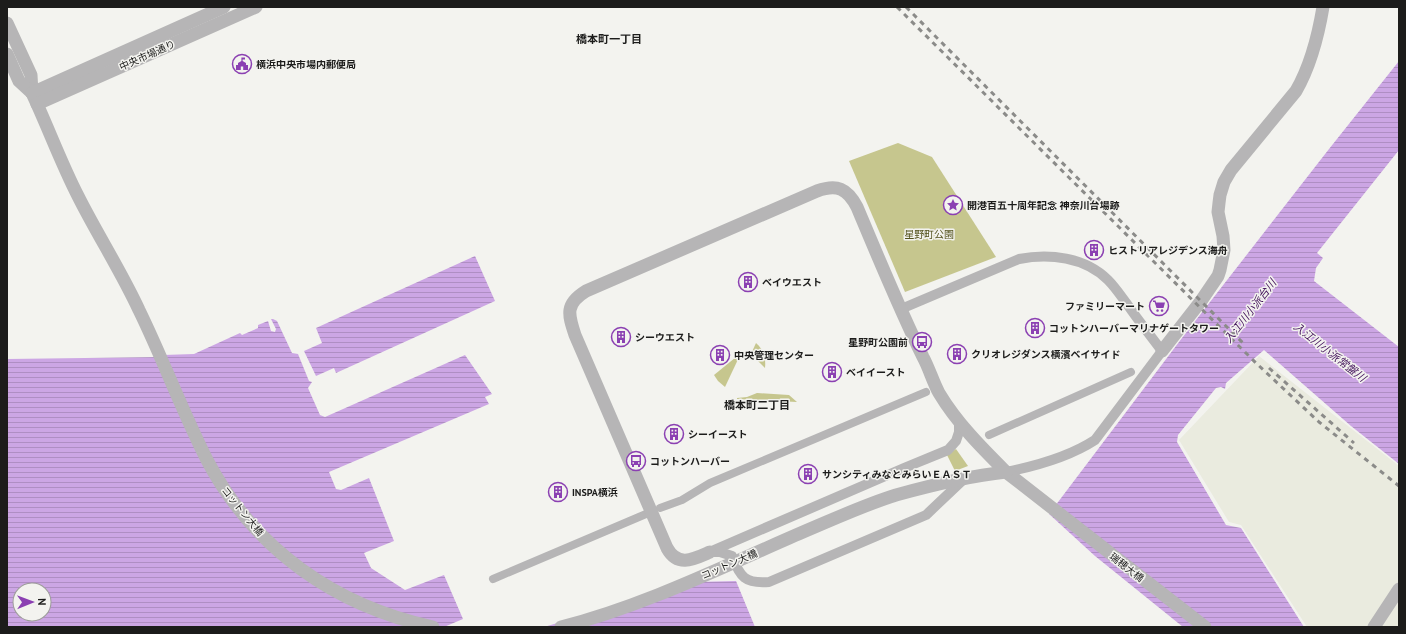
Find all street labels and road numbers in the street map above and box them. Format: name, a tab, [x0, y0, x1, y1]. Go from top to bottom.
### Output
street label: 中央市場通り	[117, 37, 177, 74]
street label: コットン大橋	[219, 484, 267, 539]
street label: コットン大橋	[699, 547, 759, 582]
street label: 瑞穂大橋	[1107, 550, 1146, 585]

